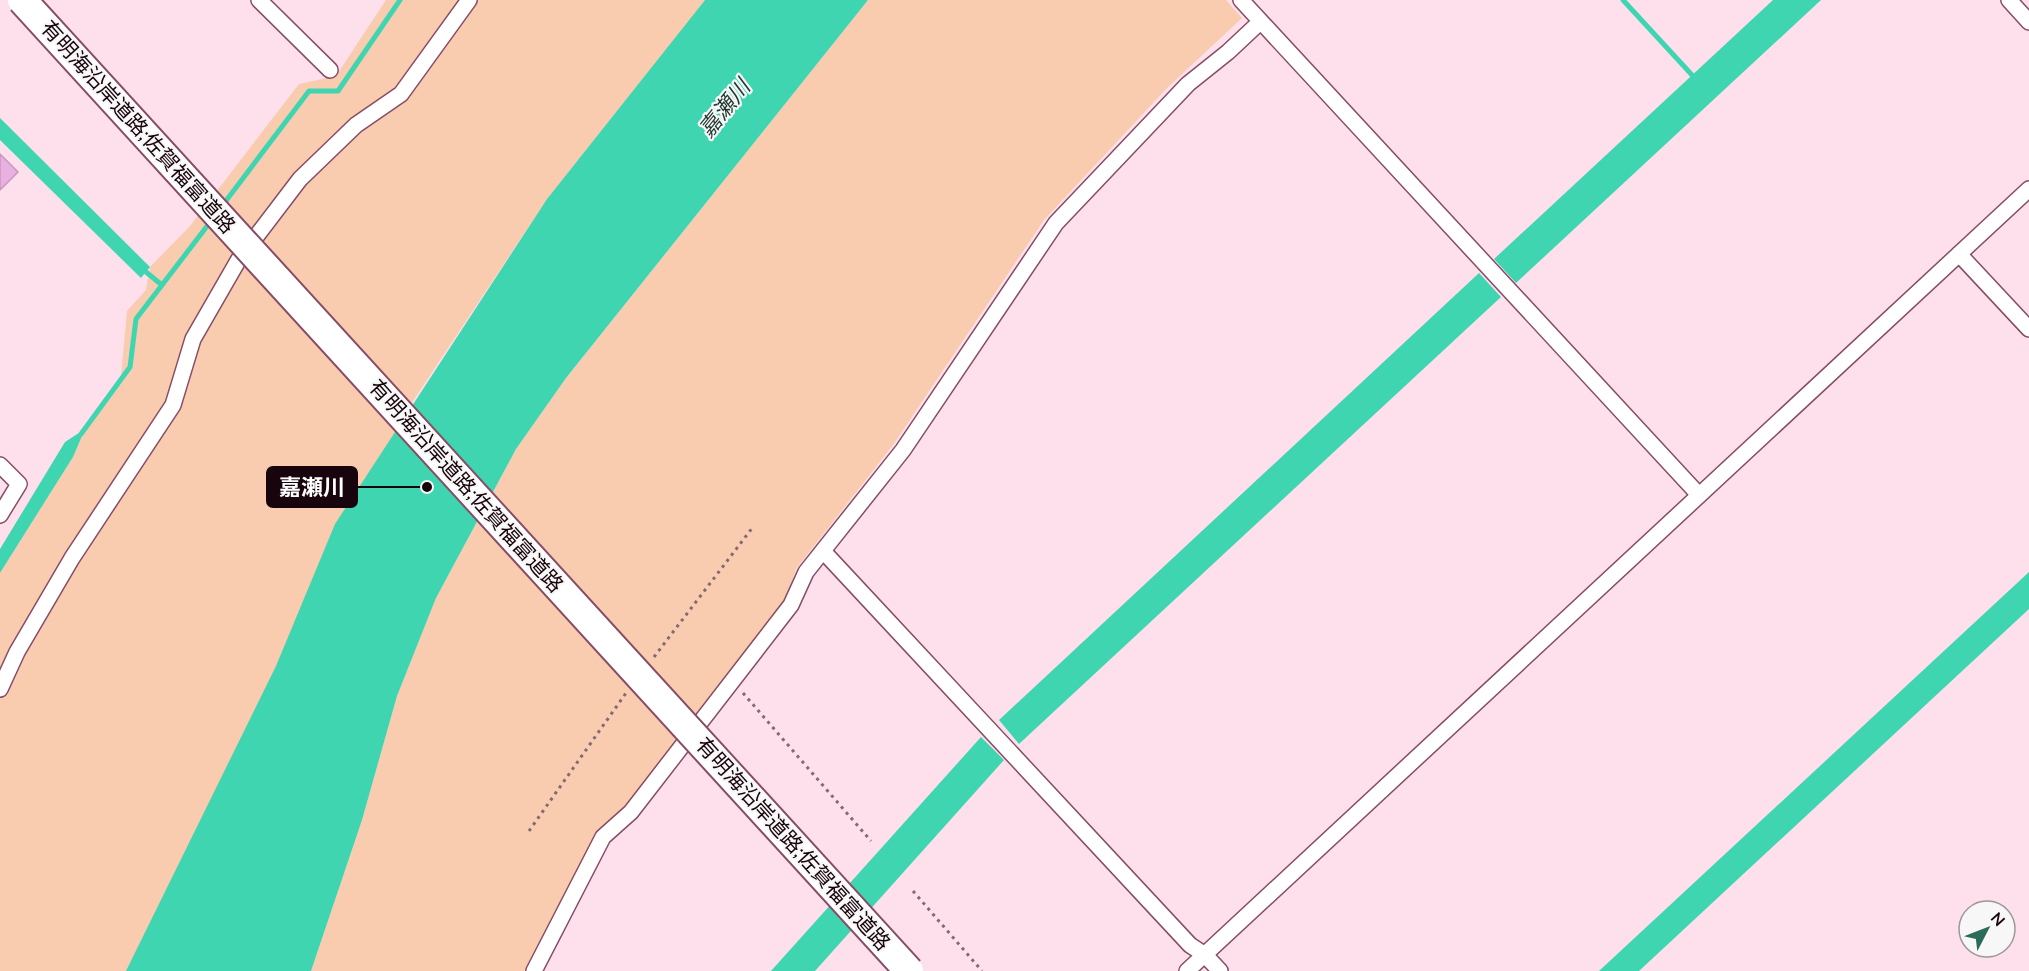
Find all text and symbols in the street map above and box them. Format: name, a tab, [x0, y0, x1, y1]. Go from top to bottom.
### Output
street label: 有明海沿岸道路;佐賀福富道路	[35, 14, 241, 240]
water label: 嘉瀬川	[692, 72, 758, 144]
street label: 有明海沿岸道路;佐賀福富道路	[363, 373, 569, 599]
callout: 嘉瀬川	[267, 467, 357, 507]
text: 嘉瀬川	[279, 473, 345, 503]
street label: 有明海沿岸道路;佐賀福富道路	[690, 731, 896, 957]
north arrow	[1957, 899, 2017, 959]
text: N	[1985, 908, 2010, 931]

